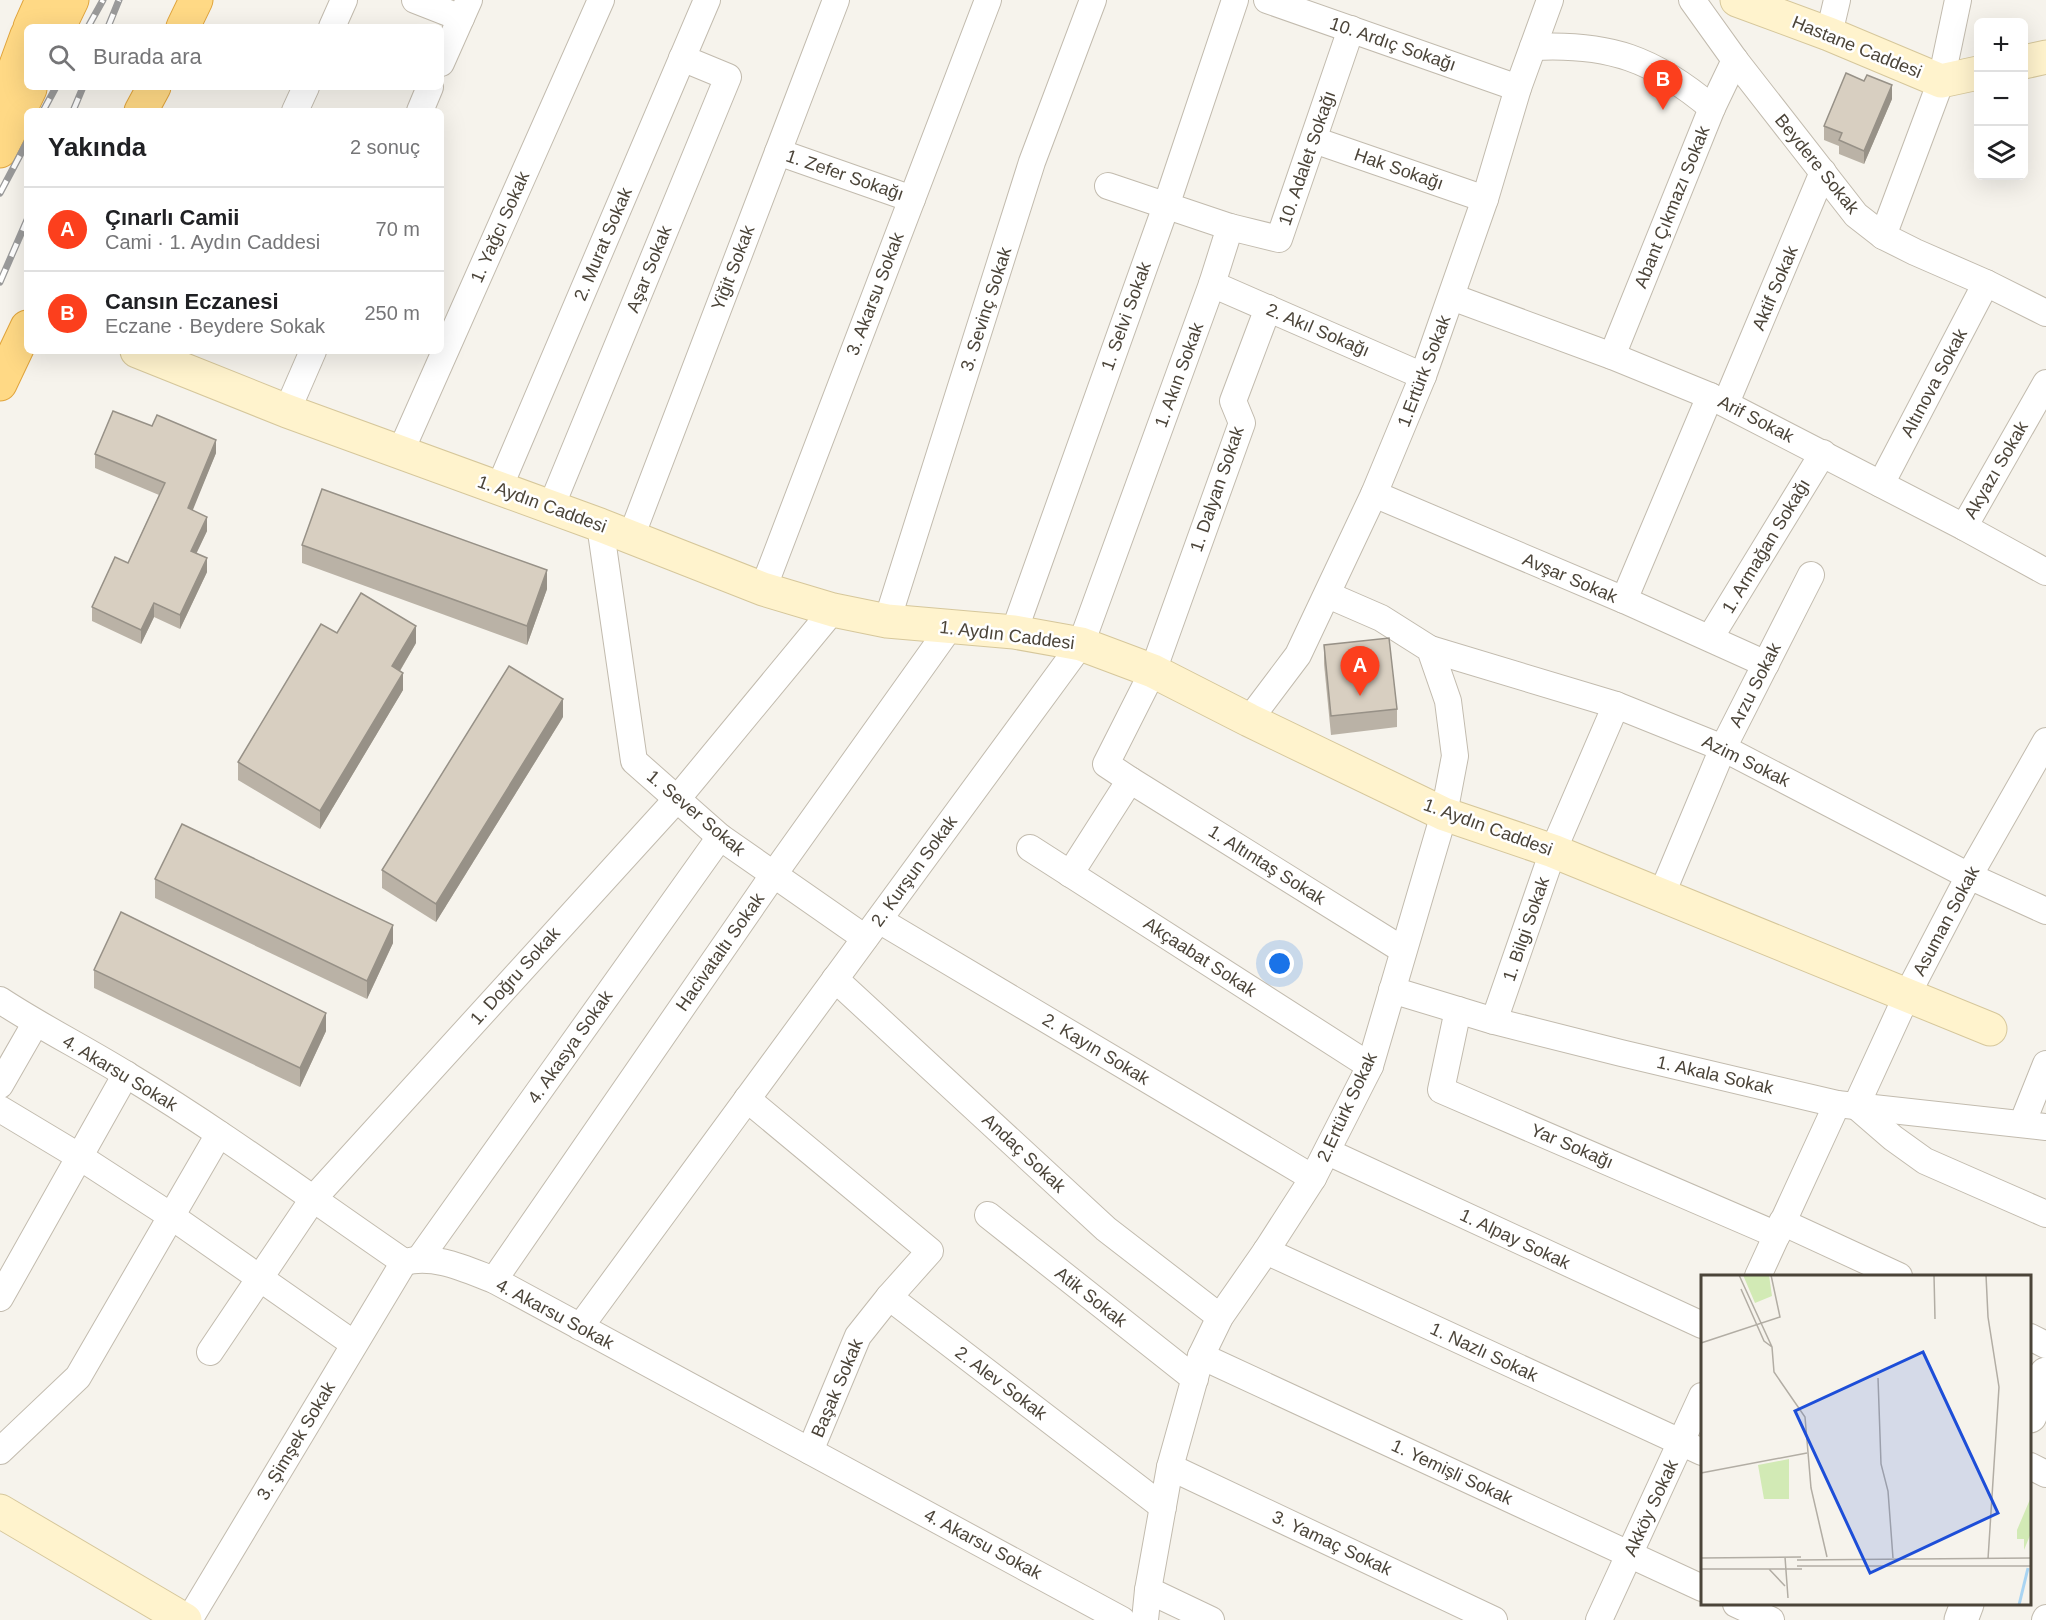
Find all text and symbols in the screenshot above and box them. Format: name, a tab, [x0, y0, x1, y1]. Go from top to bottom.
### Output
street label: Hastane Caddesi	[1789, 12, 1925, 82]
street label: 10. Ardıç Sokağı	[1327, 13, 1459, 75]
map controls	[1974, 18, 2028, 180]
button: +	[1974, 18, 2028, 72]
search box	[24, 24, 444, 90]
icon: search	[45, 41, 78, 74]
text: Burada ara	[93, 44, 202, 69]
pin: B	[1644, 60, 1682, 110]
button: −	[1974, 72, 2028, 126]
street label: 10. Adalet Sokağı	[1275, 88, 1339, 228]
street label: Beydere Sokak	[1771, 110, 1864, 219]
street label: Abant Çıkmazı Sokak	[1630, 122, 1714, 291]
button: layers	[1974, 126, 2028, 180]
text: Yakında	[48, 132, 146, 162]
text: 2 sonuç	[350, 136, 420, 158]
street label: Hak Sokağı	[1352, 144, 1446, 194]
street label: 1. Zefer Sokağı	[784, 146, 906, 204]
street label: 1. Yağcı Sokak	[467, 167, 534, 286]
street label: 2. Murat Sokak	[570, 183, 636, 304]
text: Çınarlı Camii	[105, 205, 239, 230]
text: A	[60, 218, 75, 240]
text: 70 m	[376, 218, 420, 240]
street label: Aşar Sokak	[622, 222, 676, 315]
street label: Yiğit Sokak	[708, 222, 759, 313]
street label: 3. Akarsu Sokak	[842, 229, 908, 358]
text: Cami · 1. Aydın Caddesi	[105, 231, 320, 253]
street label: Aktif Sokak	[1748, 242, 1802, 333]
street label: 3. Sevinç Sokak	[957, 244, 1016, 373]
street label: 1. Selvi Sokak	[1097, 258, 1155, 373]
text: Cansın Eczanesi	[105, 289, 279, 314]
street label: 2. Akıl Sokağı	[1263, 299, 1373, 361]
text: B	[60, 302, 75, 324]
text: 250 m	[364, 302, 420, 324]
street label: 1.Ertürk Sokak	[1394, 311, 1455, 430]
text: Eczane · Beydere Sokak	[105, 315, 325, 337]
street label: 1. Akın Sokak	[1151, 319, 1208, 430]
street label: Altınova Sokak	[1897, 324, 1971, 441]
street label: Arif Sokak	[1715, 391, 1798, 447]
street label: Akyazı Sokak	[1960, 417, 2032, 522]
street label: 1. Dalyan Sokak	[1186, 423, 1248, 554]
street label: 1. Aydın Caddesi	[475, 471, 609, 537]
street label: 1. Armağan Sokağı	[1718, 475, 1814, 617]
street label: Avşar Sokak	[1520, 549, 1621, 607]
street label: 1. Aydın Caddesi	[938, 617, 1076, 653]
street label: Arzu Sokak	[1725, 639, 1785, 731]
pin: A	[1340, 646, 1380, 696]
street label: Azim Sokak	[1699, 731, 1794, 791]
street label: 1. Sever Sokak	[643, 766, 750, 861]
street label: 1. Aydın Caddesi	[1421, 794, 1555, 860]
street label: 2. Kurşun Sokak	[867, 811, 961, 930]
street label: 1. Altıntaş Sokak	[1205, 821, 1330, 910]
street label: Asuman Sokak	[1909, 862, 1984, 979]
street label: 1. Bilgi Sokak	[1499, 873, 1554, 984]
street label: Hacivataltı Sokak	[672, 888, 769, 1015]
street label: Akçaabat Sokak	[1140, 913, 1261, 1001]
street label: 1. Doğru Sokak	[466, 922, 565, 1029]
your location	[1265, 949, 1294, 978]
street label: 4. Akasya Sokak	[524, 986, 617, 1107]
street label: 2. Kayın Sokak	[1039, 1009, 1154, 1089]
street label: 4. Akarsu Sokak	[59, 1031, 182, 1116]
street label: 2.Ertürk Sokak	[1313, 1048, 1381, 1165]
street label: 1. Akala Sokak	[1655, 1052, 1776, 1098]
street label: Andaç Sokak	[978, 1110, 1070, 1197]
street label: Yar Sokağı	[1528, 1120, 1616, 1172]
street label: 1. Alpay Sokak	[1457, 1205, 1574, 1274]
street label: Atik Sokak	[1051, 1263, 1131, 1332]
street label: 4. Akarsu Sokak	[493, 1275, 618, 1354]
inset map	[1701, 1275, 2031, 1605]
street label: 1. Nazlı Sokak	[1427, 1318, 1542, 1386]
street label: Başak Sokak	[807, 1335, 867, 1440]
street label: 2. Alev Sokak	[951, 1342, 1051, 1424]
street label: 3. Şimşek Sokak	[253, 1378, 340, 1504]
street label: 1. Yemişli Sokak	[1388, 1435, 1517, 1509]
street label: Akköy Sokak	[1620, 1456, 1682, 1559]
street label: 4. Akarsu Sokak	[921, 1505, 1046, 1584]
street label: 3. Yamaç Sokak	[1269, 1507, 1396, 1580]

